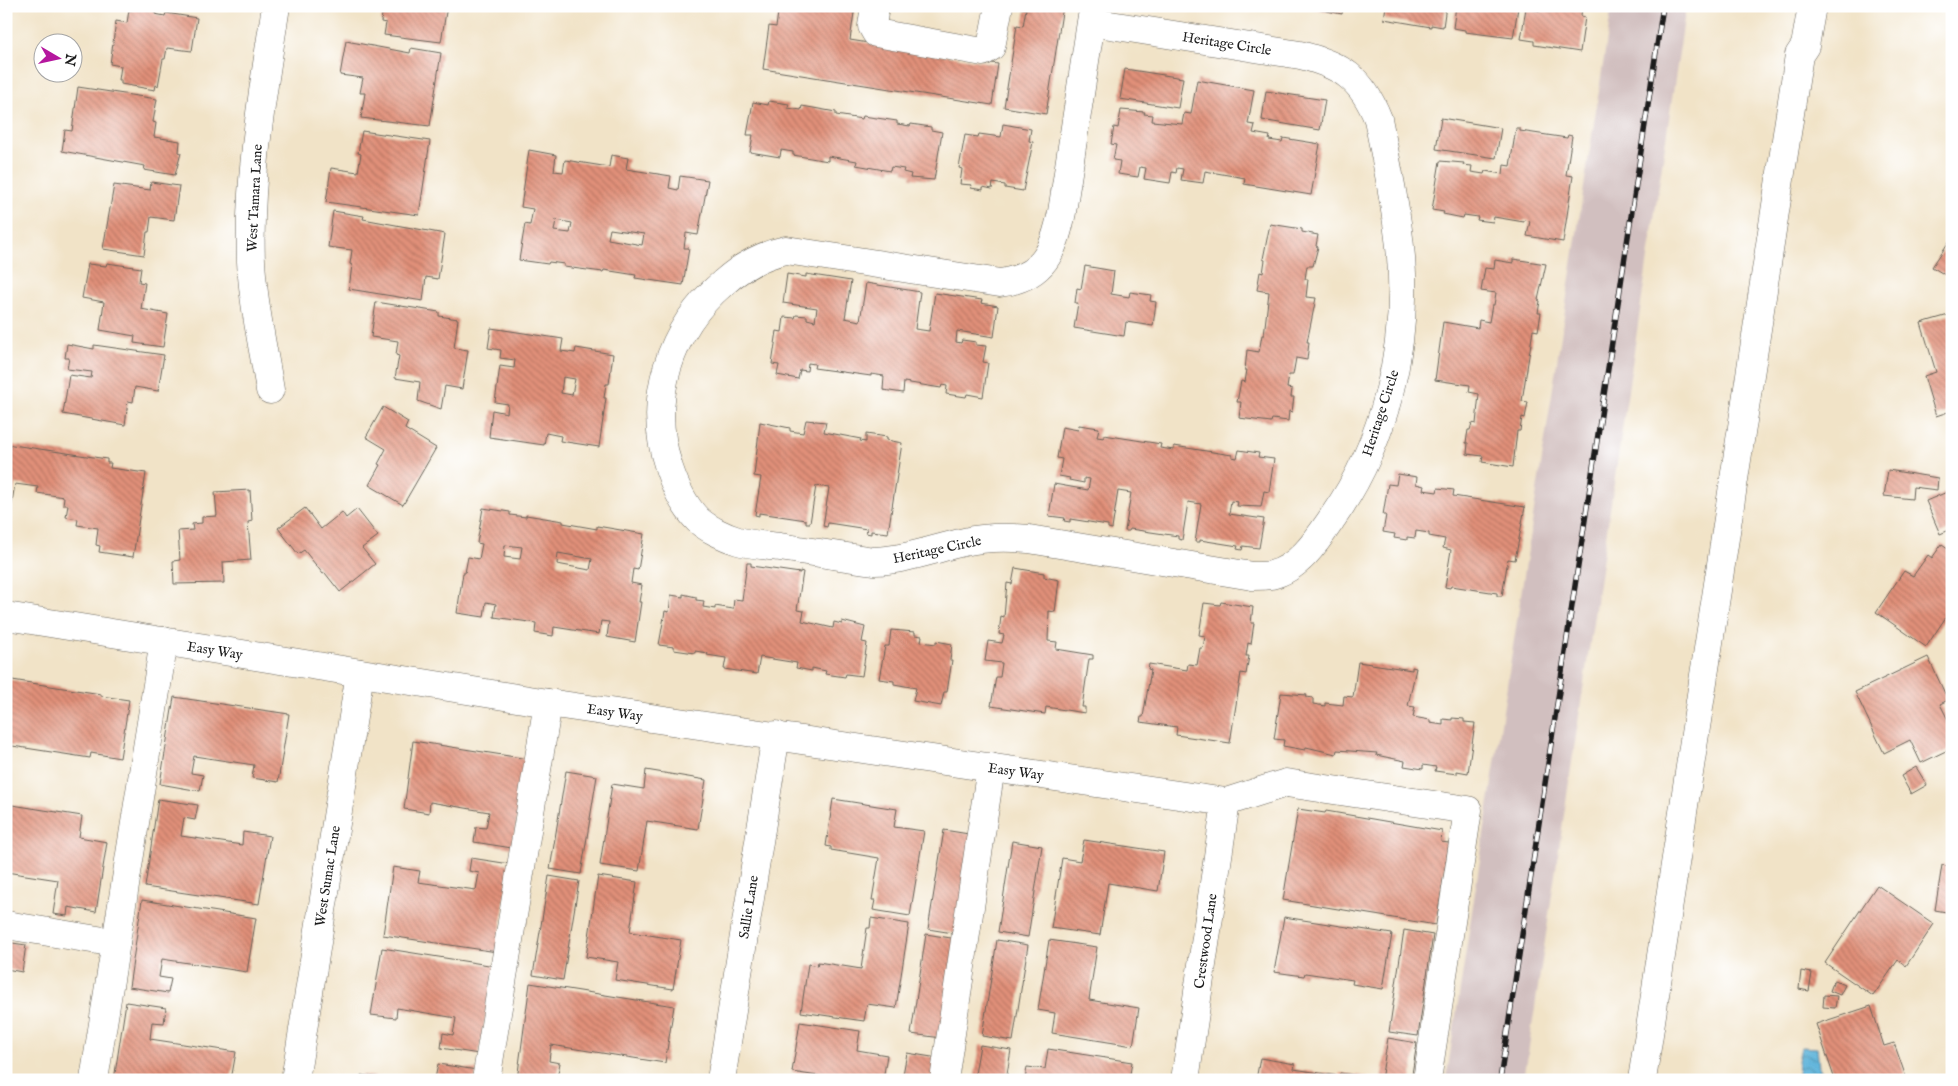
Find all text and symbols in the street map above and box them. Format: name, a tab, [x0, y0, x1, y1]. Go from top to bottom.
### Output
street label: Heritage Circle	[1181, 28, 1273, 60]
north arrow	[32, 32, 82, 82]
text: N	[60, 51, 80, 67]
street label: West Tamara Lane	[243, 143, 267, 252]
street label: Heritage Circle	[1358, 367, 1404, 459]
street label: Heritage Circle	[891, 532, 984, 568]
street label: Easy Way	[186, 638, 244, 664]
street label: Easy Way	[586, 700, 644, 726]
street label: Easy Way	[987, 759, 1045, 785]
street label: West Sumac Lane	[311, 824, 345, 928]
street label: Sallie Lane	[735, 874, 763, 940]
street label: Crestwood Lane	[1190, 892, 1222, 990]

